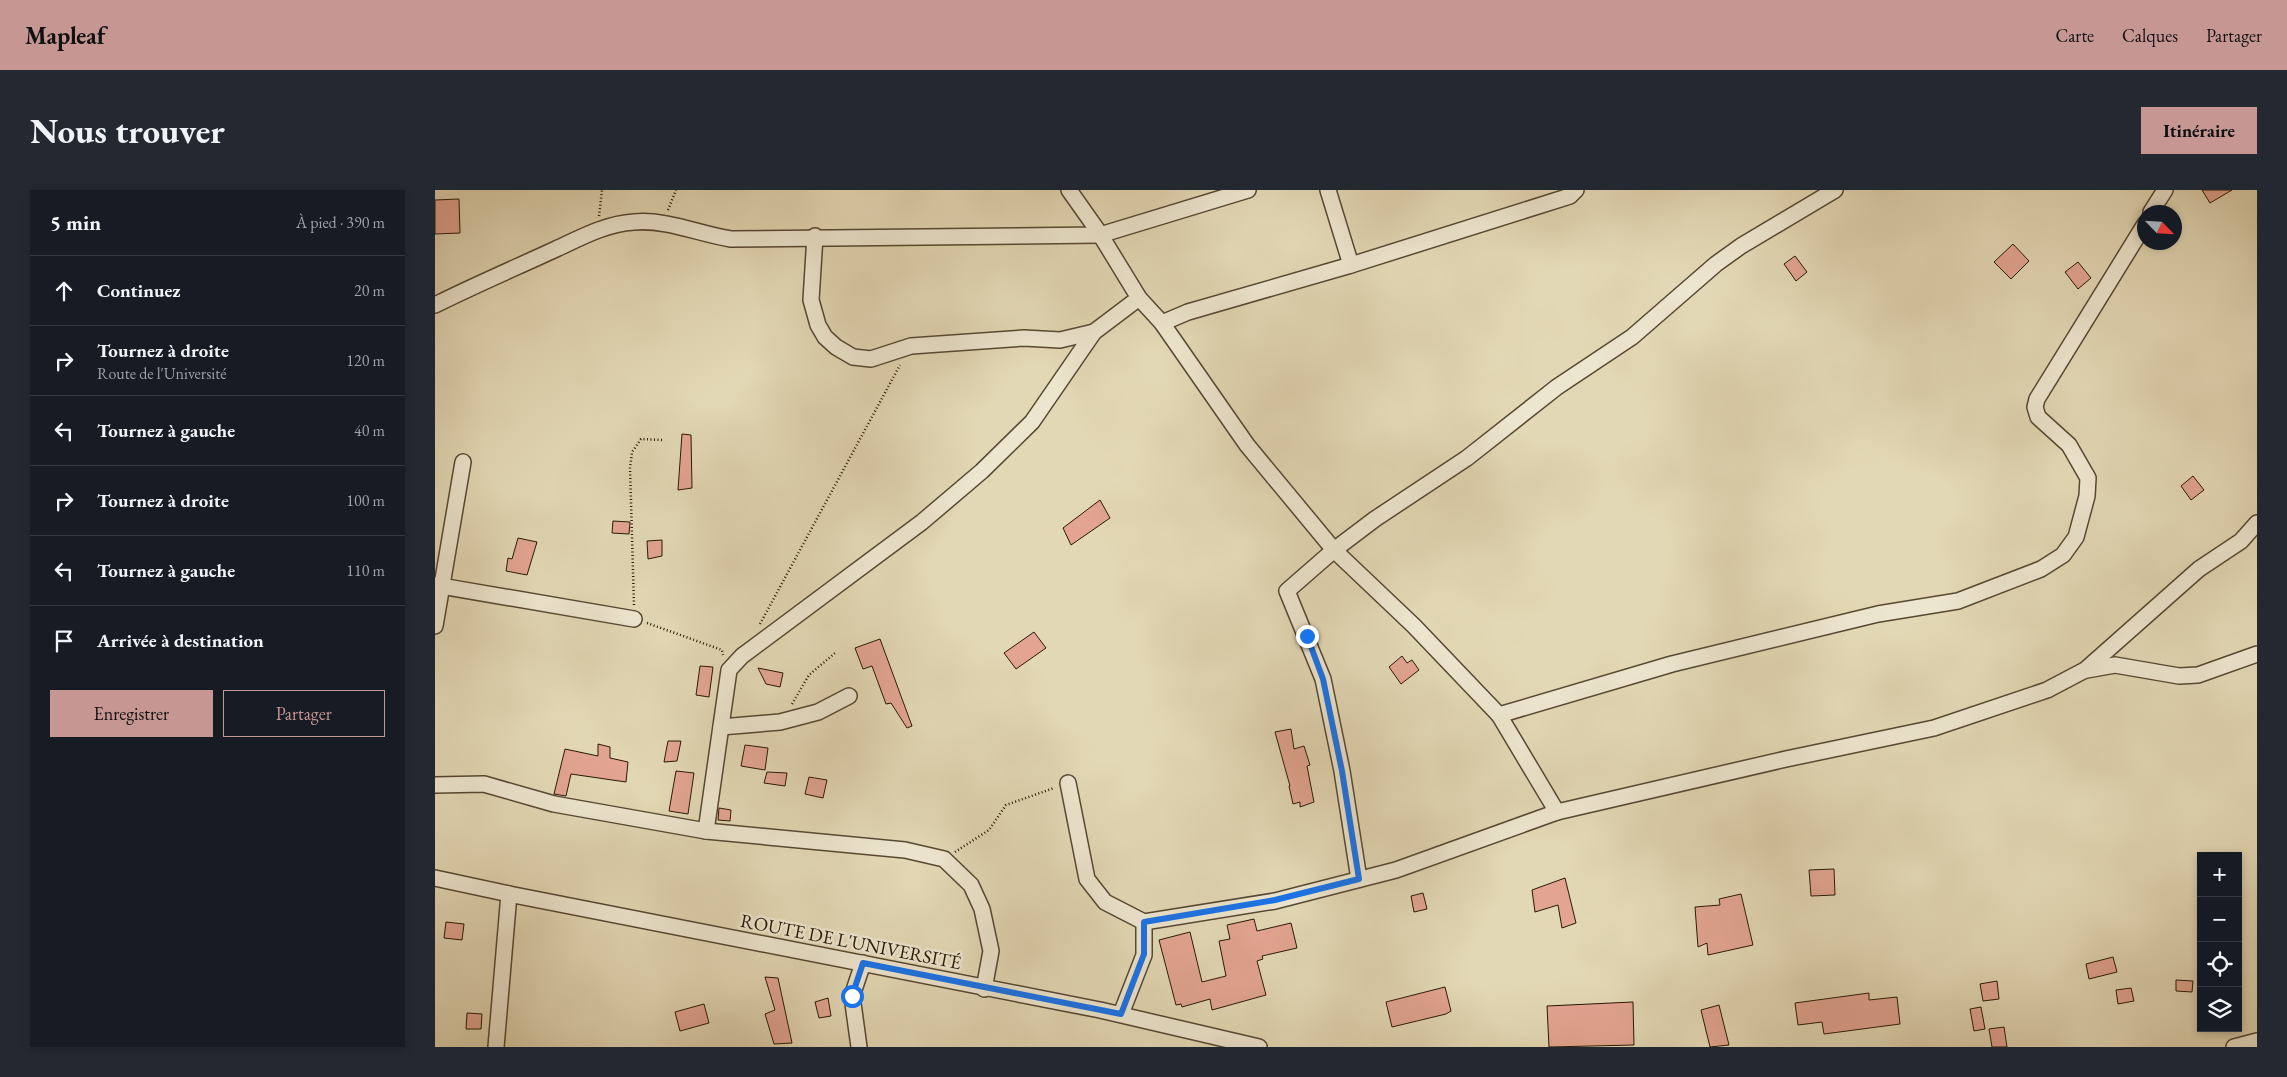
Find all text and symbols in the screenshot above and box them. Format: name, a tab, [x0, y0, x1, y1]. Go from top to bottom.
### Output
text: Mapleaf	[25, 20, 106, 51]
text: Carte	[2055, 24, 2094, 47]
text: Calques	[2122, 24, 2178, 47]
text: Partager	[2206, 24, 2262, 47]
button: Itinéraire	[2141, 107, 2257, 154]
text: Nous trouver	[30, 108, 225, 153]
north arrow	[2137, 205, 2182, 250]
text: 5 min	[50, 209, 101, 236]
text: À pied · 390 m	[296, 212, 385, 233]
icon: ahead	[50, 277, 78, 305]
text: Continuez	[97, 278, 181, 303]
text: 20 m	[354, 280, 385, 301]
text: Tournez à droite	[97, 338, 229, 363]
icon: right	[50, 347, 78, 375]
text: 120 m	[346, 350, 385, 371]
text: Route de l'Université	[97, 363, 227, 384]
icon: left	[50, 417, 78, 445]
text: Tournez à gauche	[97, 418, 235, 443]
text: 40 m	[354, 420, 385, 441]
icon: right	[50, 487, 78, 515]
text: Tournez à droite	[97, 488, 229, 513]
text: 100 m	[346, 490, 385, 511]
icon: left	[50, 557, 78, 585]
text: Tournez à gauche	[97, 558, 235, 583]
text: 110 m	[346, 560, 385, 581]
route end	[1296, 625, 1319, 648]
icon: arrive	[50, 627, 78, 655]
text: Arrivée à destination	[97, 628, 264, 653]
button: Enregistrer	[50, 690, 213, 737]
button: Partager	[223, 690, 385, 737]
map controls	[2197, 852, 2242, 1032]
button: +	[2197, 852, 2242, 897]
button: −	[2197, 897, 2242, 942]
street label: ROUTE DE L'UNIVERSITÉ	[738, 908, 964, 975]
button: locate	[2197, 942, 2242, 987]
route start	[841, 985, 864, 1008]
button: layers	[2197, 987, 2242, 1032]

